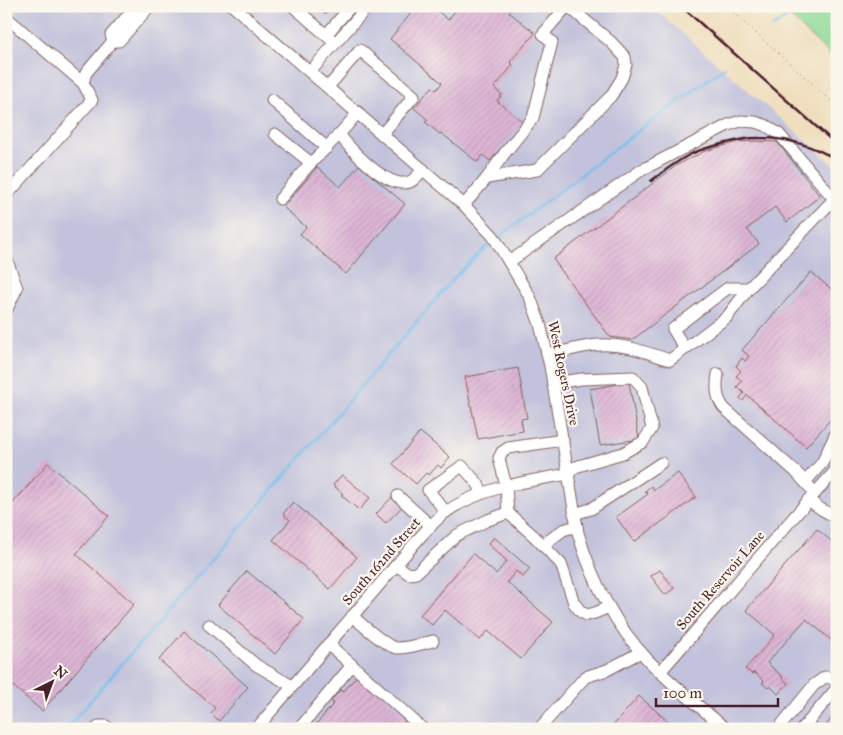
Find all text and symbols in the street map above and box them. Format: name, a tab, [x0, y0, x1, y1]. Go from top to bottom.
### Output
street label: West Rogers Drive	[544, 319, 583, 427]
street label: South 162nd Street	[339, 514, 424, 609]
street label: South Reservoir Lane	[673, 527, 768, 633]
north arrow	[28, 658, 78, 708]
text: N	[50, 662, 71, 683]
scale bar	[656, 675, 778, 707]
text: 100 m	[663, 684, 703, 702]

